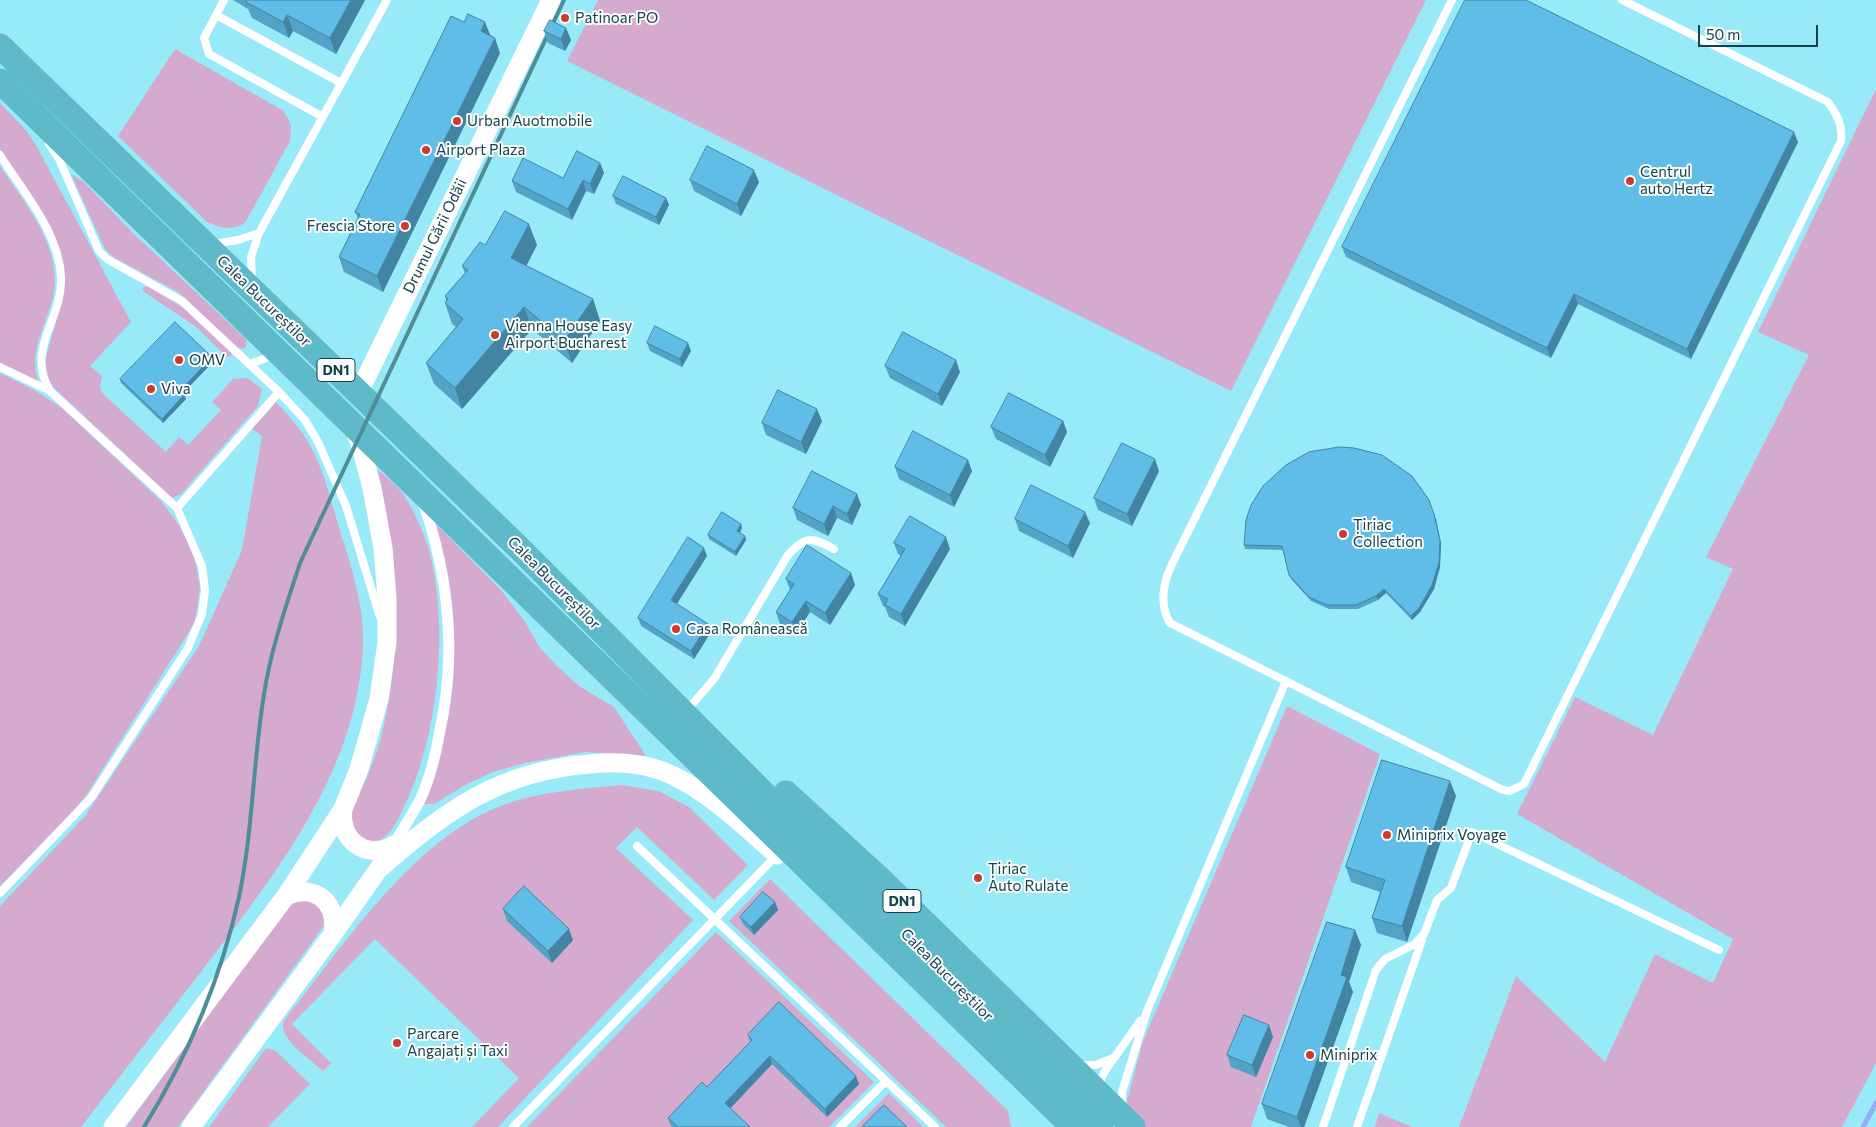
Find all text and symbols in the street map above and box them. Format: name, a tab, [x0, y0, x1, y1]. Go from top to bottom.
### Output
place label: Patinoar PO	[575, 9, 658, 27]
marker: Patinoar PO	[559, 12, 571, 24]
scale bar	[1701, 15, 1821, 47]
text: 50 m	[1706, 25, 1740, 43]
place label: Urban Auotmobile	[467, 112, 592, 130]
marker: Urban Auotmobile	[451, 115, 463, 127]
place label: Airport Plaza	[436, 141, 525, 159]
marker: Airport Plaza	[420, 144, 432, 156]
place label: Centrul auto Hertz	[1640, 163, 1713, 198]
marker: Centrul auto Hertz	[1624, 175, 1636, 187]
street label: Drumul Gării Odăii	[399, 176, 471, 296]
place label: Frescia Store	[307, 217, 395, 235]
marker: Frescia Store	[399, 220, 411, 232]
street label: Calea Bucureștilor	[213, 252, 315, 350]
place label: Vienna House Easy Airport Bucharest	[505, 317, 632, 352]
marker: Vienna House Easy Airport Bucharest	[489, 329, 501, 341]
place label: OMV	[189, 351, 225, 369]
marker: OMV	[173, 354, 185, 366]
road number: DN1	[317, 358, 355, 382]
place label: Viva	[161, 380, 191, 398]
marker: Viva	[145, 383, 157, 395]
place label: Țiriac Collection	[1353, 516, 1423, 551]
marker: Țiriac Collection	[1337, 528, 1349, 540]
street label: Calea Bucureștilor	[504, 533, 604, 633]
place label: Casa Românească	[686, 620, 807, 638]
marker: Casa Românească	[670, 623, 682, 635]
place label: Miniprix Voyage	[1397, 826, 1507, 844]
marker: Miniprix Voyage	[1381, 829, 1393, 841]
place label: Țiriac Auto Rulate	[988, 860, 1068, 895]
marker: Țiriac Auto Rulate	[972, 872, 984, 884]
road number: DN1	[883, 889, 921, 912]
street label: Calea Bucureștilor	[897, 925, 997, 1025]
place label: Parcare Angajați și Taxi	[407, 1025, 508, 1060]
marker: Parcare Angajați și Taxi	[391, 1037, 403, 1049]
place label: Miniprix	[1320, 1046, 1377, 1064]
marker: Miniprix	[1304, 1049, 1316, 1061]

